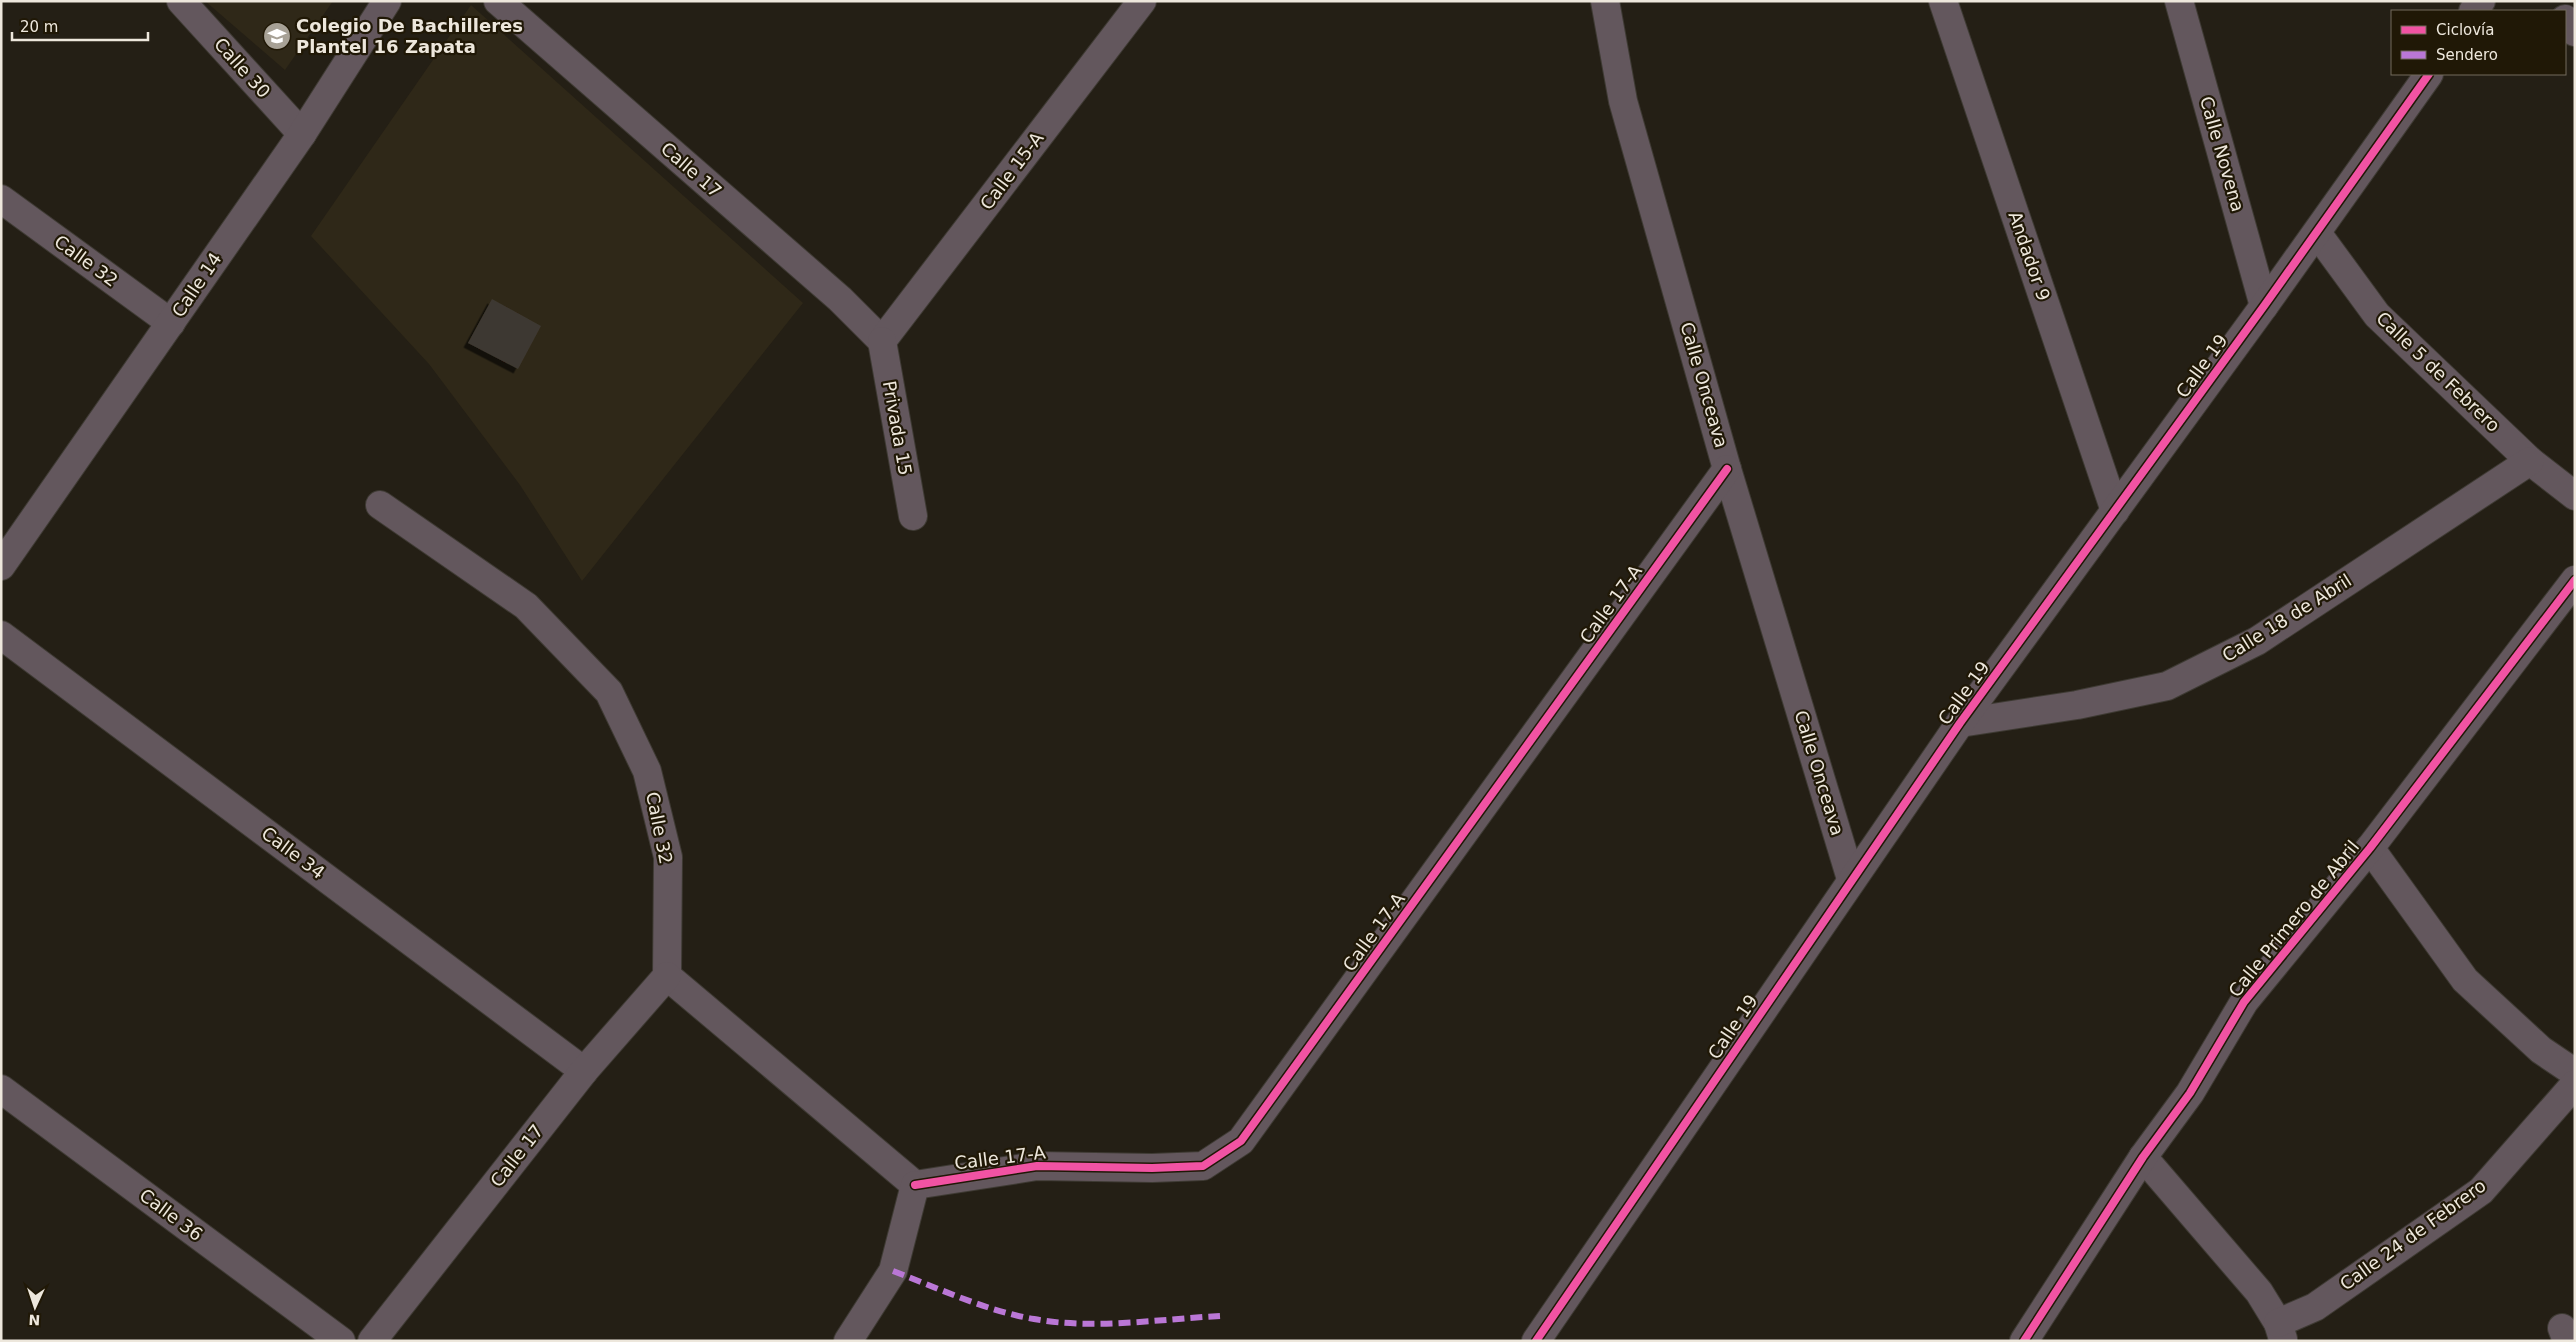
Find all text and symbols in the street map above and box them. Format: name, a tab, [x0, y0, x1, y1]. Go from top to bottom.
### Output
scale bar	[12, 10, 149, 42]
legend	[2391, 10, 2566, 75]
place label: Colegio De Bachilleres Plantel 16 Zapata	[296, 15, 523, 57]
text: 20 m	[20, 18, 58, 36]
school or university icon: Colegio De Bachilleres Plantel 16 Zapata	[262, 21, 292, 51]
text: Ciclovía	[2436, 21, 2494, 39]
street label: Calle 30	[210, 33, 275, 102]
text: Sendero	[2436, 46, 2498, 64]
street label: Calle Novena	[2196, 94, 2249, 214]
street label: Calle 15-A	[976, 127, 1048, 214]
street label: Calle 17	[657, 138, 726, 202]
street label: Andador 9	[2004, 208, 2055, 303]
street label: Calle 32	[50, 231, 122, 291]
street label: Calle 14	[167, 248, 226, 321]
street label: Calle 5 de Febrero	[2372, 307, 2505, 436]
street label: Calle Onceava	[1677, 320, 1732, 450]
street label: Calle 19	[2172, 330, 2232, 402]
street label: Privada 15	[879, 379, 916, 477]
street label: Calle 17-A	[1575, 560, 1646, 647]
street label: Calle 18 de Abril	[2218, 569, 2355, 666]
street label: Calle 19	[1934, 657, 1994, 729]
street label: Calle Onceava	[1790, 708, 1848, 838]
street label: Calle 32	[642, 790, 677, 866]
street label: Calle 34	[258, 822, 329, 883]
street label: Calle Primero de Abril	[2224, 836, 2363, 1001]
street label: Calle 17-A	[1338, 888, 1409, 975]
street label: Calle 19	[1703, 990, 1762, 1063]
street label: Calle 17	[486, 1120, 547, 1191]
street label: Calle 17-A	[953, 1141, 1047, 1174]
street label: Calle 24 de Febrero	[2336, 1175, 2490, 1295]
street label: Calle 36	[136, 1184, 207, 1245]
north arrow	[10, 1282, 60, 1332]
text: N	[28, 1312, 41, 1328]

